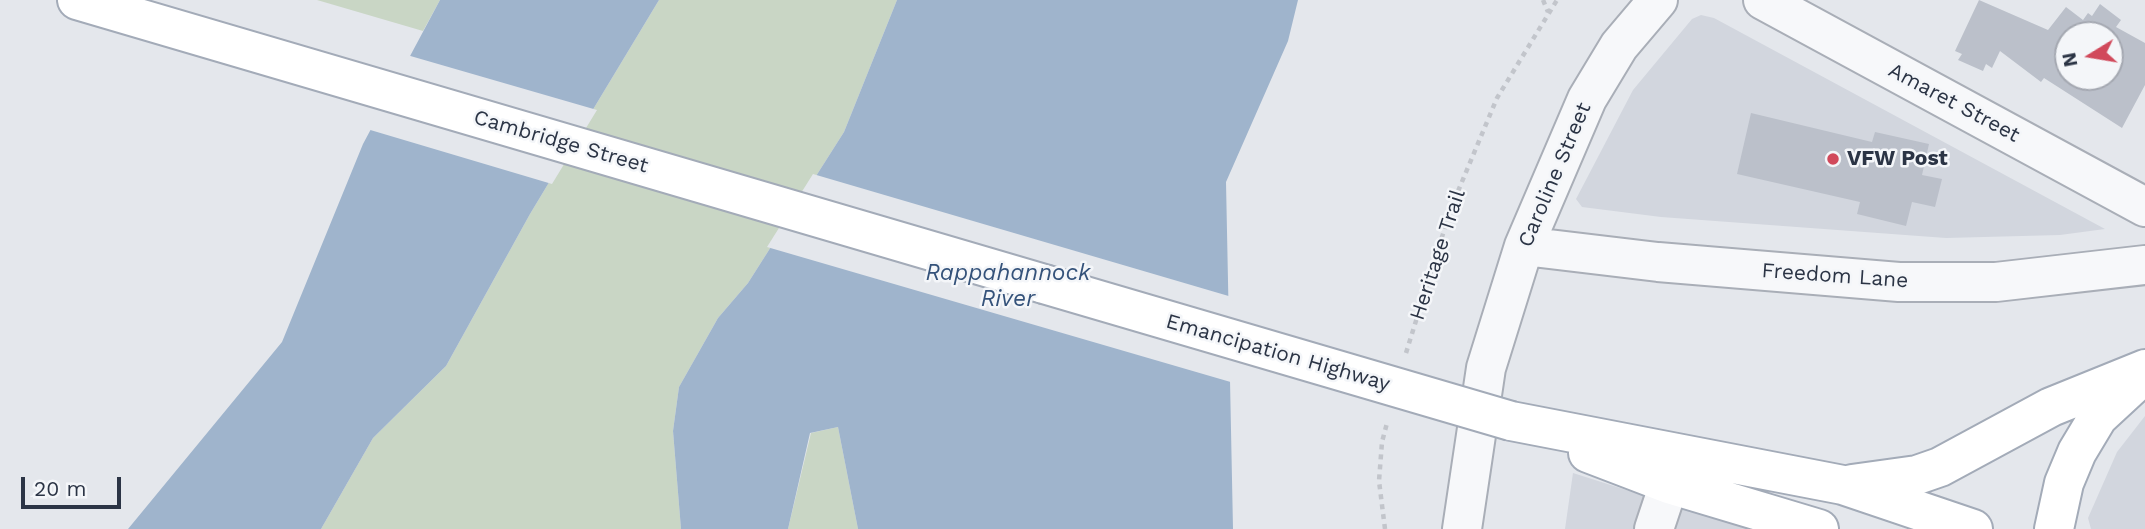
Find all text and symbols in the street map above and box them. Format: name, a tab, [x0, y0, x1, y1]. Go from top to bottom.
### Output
north arrow	[2054, 21, 2124, 91]
text: N	[2057, 51, 2082, 69]
street label: Amaret Street	[1884, 58, 2024, 148]
street label: Caroline Street	[1513, 99, 1597, 251]
street label: Cambridge Street	[471, 105, 651, 179]
place label: VFW Post	[1847, 146, 1948, 172]
marker: VFW Post	[1825, 151, 1841, 167]
street label: Heritage Trail	[1405, 186, 1471, 324]
street label: Freedom Lane	[1761, 258, 1909, 294]
water label: Rappahannock River	[926, 259, 1090, 313]
street label: Emancipation Highway	[1163, 309, 1393, 397]
scale bar	[24, 462, 124, 506]
text: 20 m	[34, 476, 86, 501]

